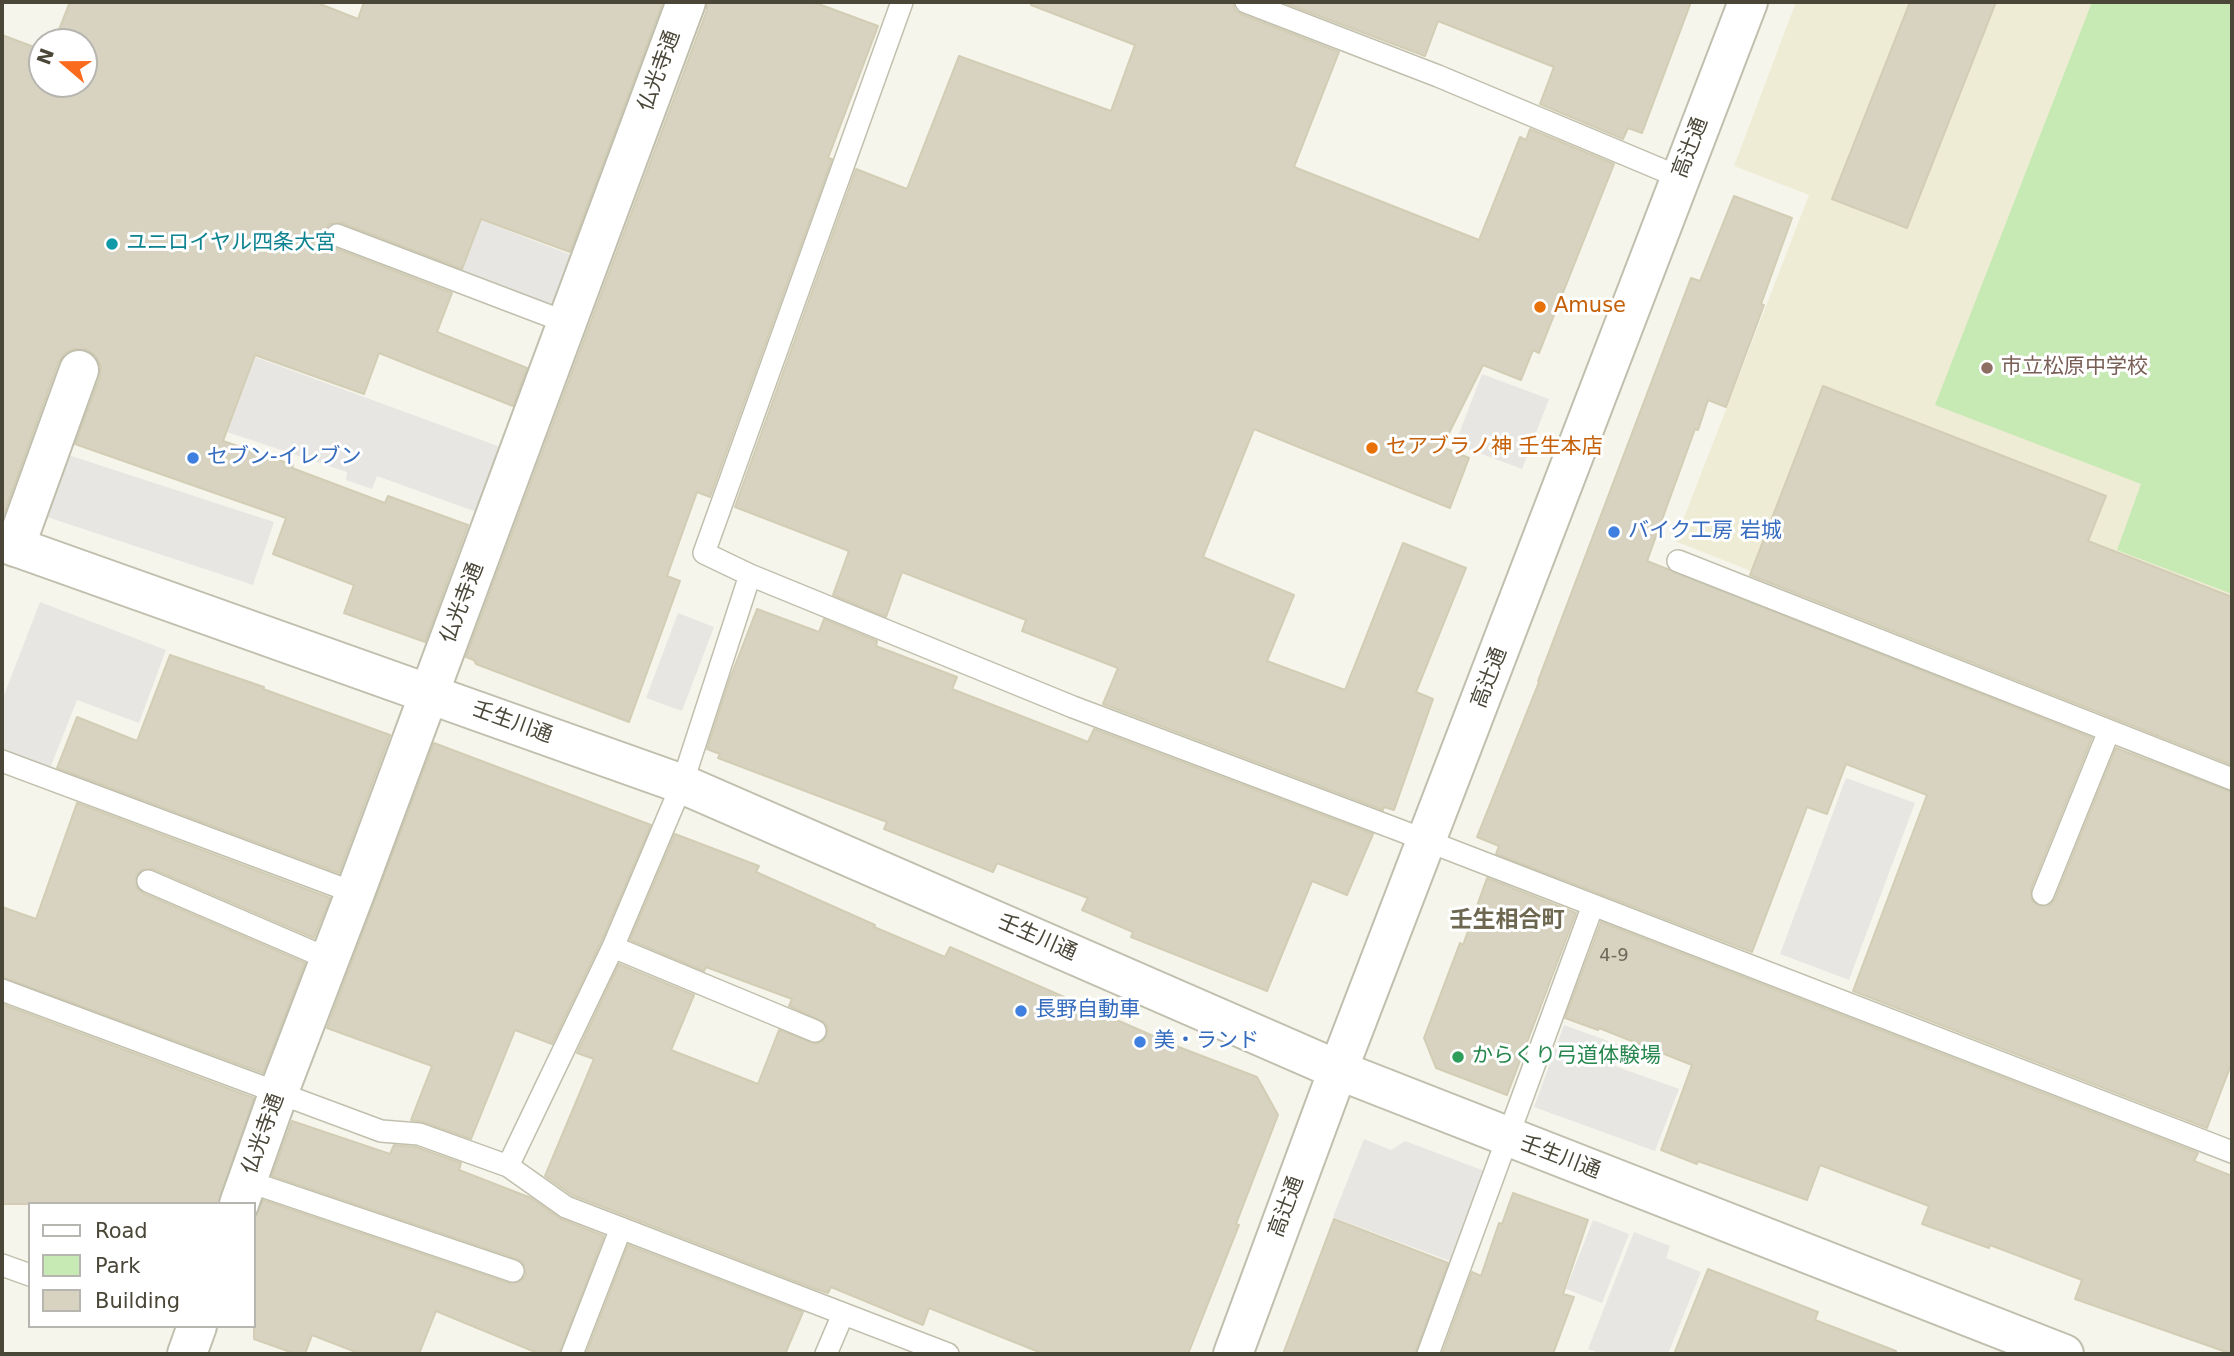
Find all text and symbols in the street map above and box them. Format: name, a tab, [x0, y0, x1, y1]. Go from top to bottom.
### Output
street label: 仏光寺通	[634, 27, 686, 115]
north arrow	[28, 28, 98, 98]
text: N	[32, 45, 58, 68]
street label: 高辻通	[1668, 114, 1714, 182]
place label: ユニロイヤル四条大宮	[126, 231, 336, 257]
marker: ユニロイヤル四条大宮	[104, 236, 120, 252]
place label: Amuse	[1554, 294, 1626, 320]
marker: Amuse	[1532, 299, 1548, 315]
place label: 市立松原中学校	[2001, 355, 2148, 381]
marker: 市立松原中学校	[1979, 360, 1995, 376]
place label: セアブラノ神 壬生本店	[1386, 435, 1603, 461]
marker: セアブラノ神 壬生本店	[1364, 440, 1380, 456]
place label: セブン-イレブン	[207, 445, 362, 471]
marker: セブン-イレブン	[185, 450, 201, 466]
place label: バイク工房 岩城	[1628, 519, 1782, 545]
marker: バイク工房 岩城	[1606, 524, 1622, 540]
street label: 仏光寺通	[436, 559, 490, 647]
street label: 高辻通	[1467, 644, 1513, 712]
street label: 壬生川通	[468, 697, 556, 749]
district label: 壬生相合町	[1450, 907, 1564, 935]
street label: 壬生川通	[994, 909, 1080, 967]
house number: 4-9	[1599, 945, 1629, 967]
place label: 長野自動車	[1035, 998, 1140, 1024]
marker: 長野自動車	[1013, 1003, 1029, 1019]
place label: 美・ランド	[1154, 1029, 1259, 1055]
marker: 美・ランド	[1132, 1034, 1148, 1050]
place label: からくり弓道体験場	[1472, 1044, 1661, 1070]
marker: からくり弓道体験場	[1450, 1049, 1466, 1065]
street label: 仏光寺通	[238, 1090, 290, 1178]
street label: 壬生川通	[1516, 1131, 1604, 1185]
street label: 高辻通	[1264, 1173, 1310, 1241]
legend	[28, 1202, 256, 1328]
text: Road	[95, 1219, 148, 1243]
text: Park	[95, 1254, 140, 1278]
text: Building	[95, 1289, 180, 1313]

